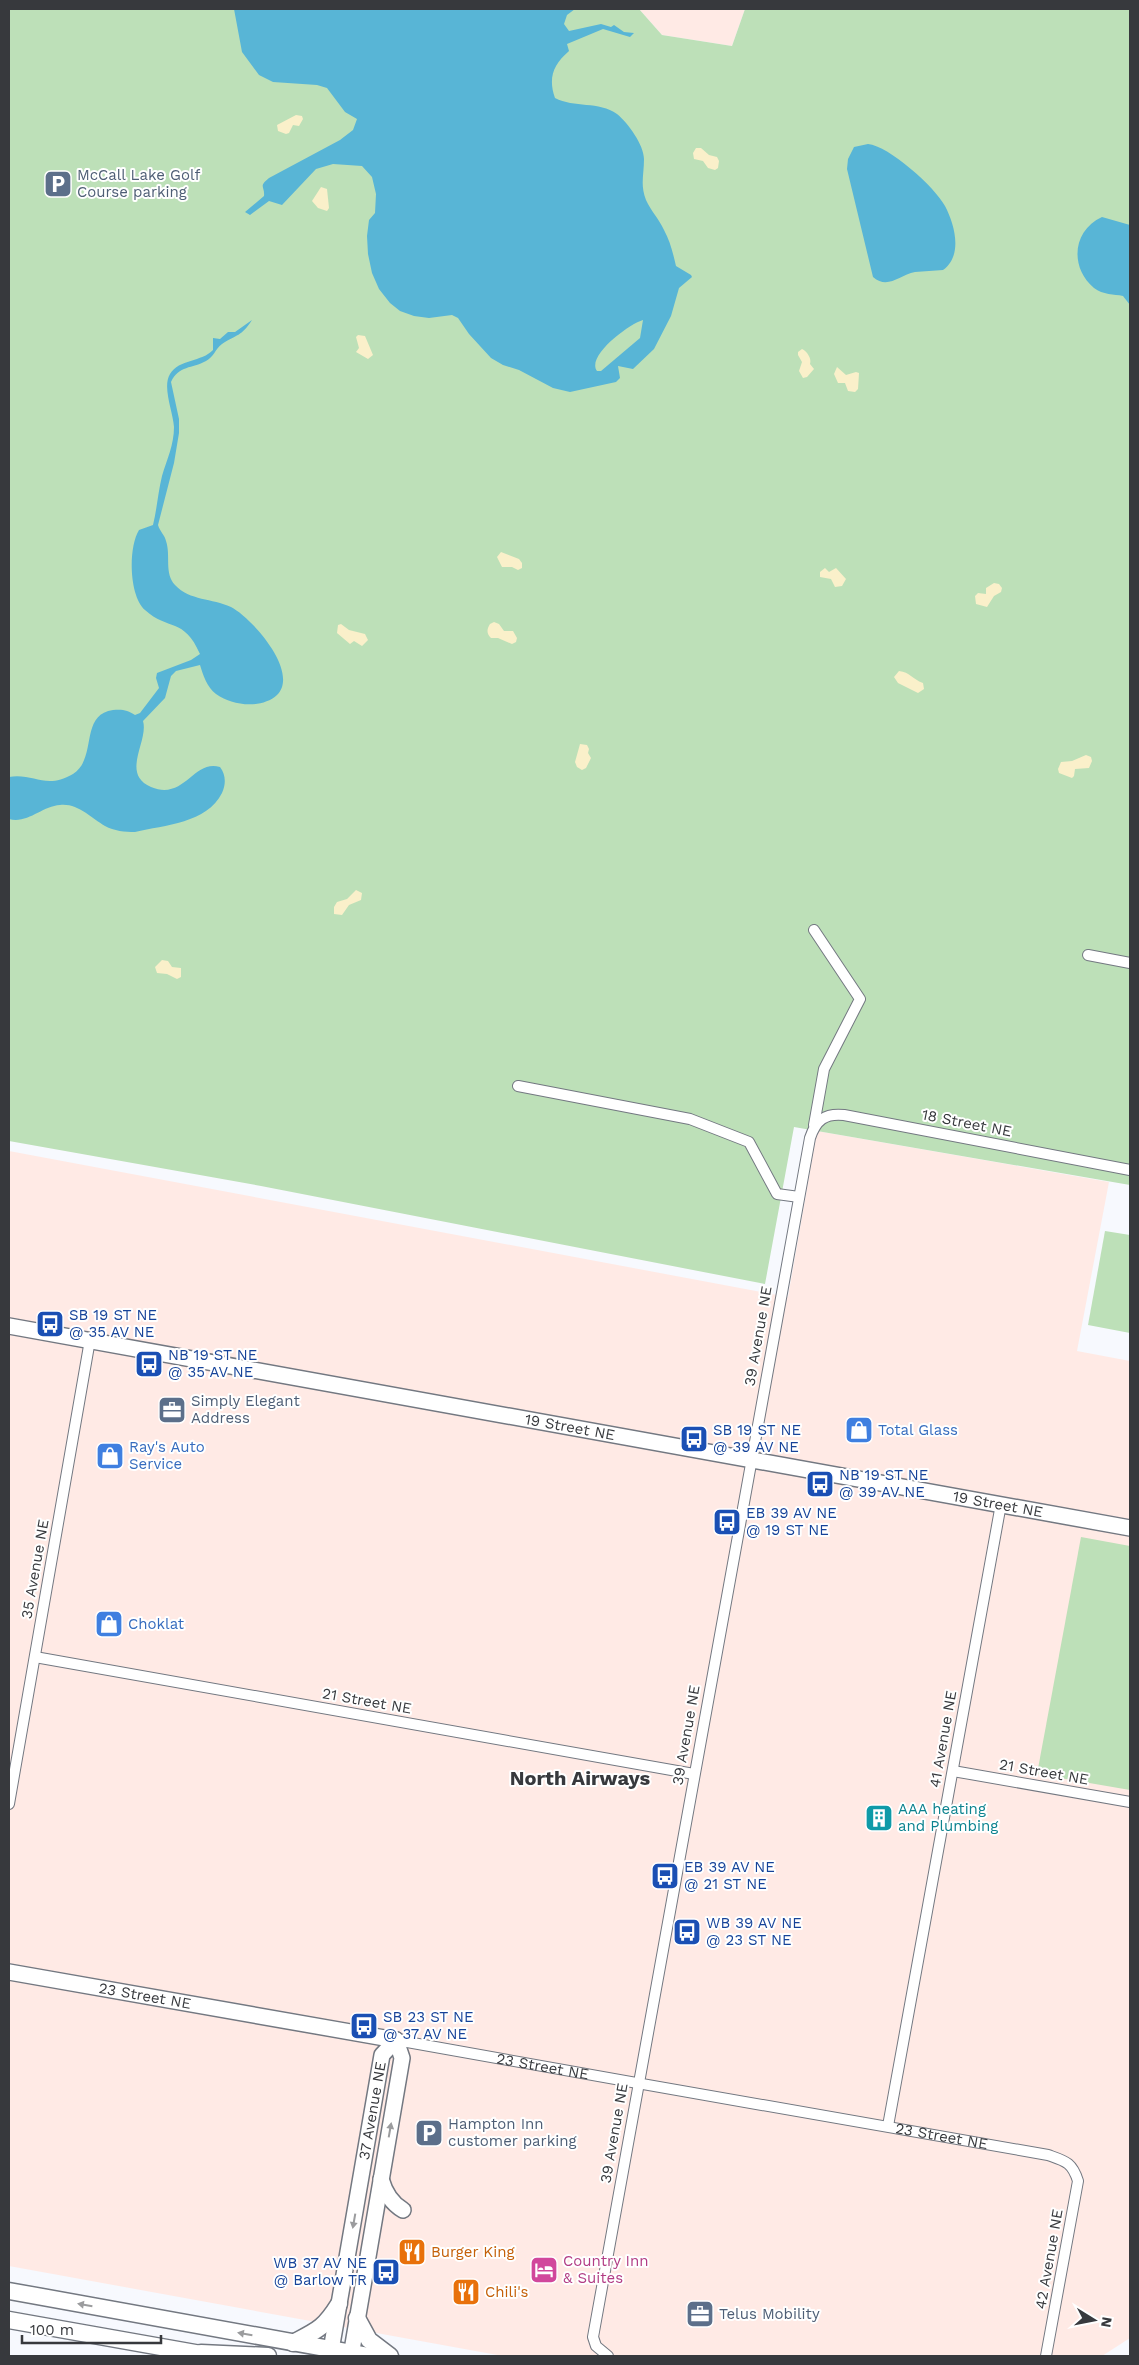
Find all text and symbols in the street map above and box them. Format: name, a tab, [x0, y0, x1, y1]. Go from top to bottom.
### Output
place label: McCall Lake Golf Course parking	[77, 166, 200, 201]
parking icon: McCall Lake Golf Course parking	[43, 169, 73, 199]
street label: 18 Street NE	[921, 1105, 1013, 1141]
street label: 39 Avenue NE	[740, 1285, 776, 1387]
place label: SB 19 ST NE @ 35 AV NE	[69, 1306, 157, 1341]
bus stop icon: SB 19 ST NE @ 35 AV NE	[35, 1309, 65, 1339]
place label: NB 19 ST NE @ 35 AV NE	[168, 1346, 257, 1381]
bus stop icon: NB 19 ST NE @ 35 AV NE	[134, 1349, 164, 1379]
place label: Simply Elegant Address	[191, 1392, 300, 1427]
office icon: Simply Elegant Address	[157, 1395, 187, 1425]
street label: 19 Street NE	[524, 1410, 616, 1444]
shop icon: Total Glass	[844, 1415, 874, 1445]
place label: SB 19 ST NE @ 39 AV NE	[713, 1421, 801, 1456]
place label: Total Glass	[878, 1421, 958, 1439]
bus stop icon: SB 19 ST NE @ 39 AV NE	[679, 1424, 709, 1454]
place label: Ray's Auto Service	[129, 1438, 205, 1473]
shop icon: Ray's Auto Service	[95, 1441, 125, 1471]
place label: NB 19 ST NE @ 39 AV NE	[839, 1466, 928, 1501]
bus stop icon: NB 19 ST NE @ 39 AV NE	[805, 1469, 835, 1499]
street label: 19 Street NE	[952, 1487, 1045, 1521]
place label: EB 39 AV NE @ 19 ST NE	[746, 1504, 837, 1539]
bus stop icon: EB 39 AV NE @ 19 ST NE	[712, 1507, 742, 1537]
street label: 35 Avenue NE	[17, 1518, 53, 1620]
shop icon: Choklat	[94, 1609, 124, 1639]
place label: Choklat	[128, 1615, 185, 1633]
street label: 21 Street NE	[321, 1684, 413, 1718]
street label: 39 Avenue NE	[668, 1684, 704, 1786]
street label: 41 Avenue NE	[926, 1689, 960, 1789]
street label: 21 Street NE	[998, 1755, 1090, 1789]
district label: North Airways	[510, 1766, 650, 1790]
place label: AAA heating and Plumbing	[898, 1800, 998, 1835]
building icon: AAA heating and Plumbing	[864, 1803, 894, 1833]
place label: EB 39 AV NE @ 21 ST NE	[684, 1858, 775, 1893]
bus stop icon: EB 39 AV NE @ 21 ST NE	[650, 1861, 680, 1891]
place label: WB 39 AV NE @ 23 ST NE	[706, 1914, 802, 1949]
bus stop icon: WB 39 AV NE @ 23 ST NE	[672, 1917, 702, 1947]
street label: 23 Street NE	[97, 1979, 193, 2013]
place label: SB 23 ST NE @ 37 AV NE	[383, 2008, 474, 2043]
bus stop icon: SB 23 ST NE @ 37 AV NE	[349, 2011, 379, 2041]
street label: 23 Street NE	[495, 2049, 590, 2083]
street label: 37 Avenue NE	[355, 2060, 390, 2161]
street label: 39 Avenue NE	[596, 2082, 632, 2184]
place label: Hampton Inn customer parking	[448, 2115, 576, 2150]
parking icon: Hampton Inn customer parking	[414, 2118, 444, 2148]
street label: 23 Street NE	[894, 2119, 989, 2153]
one-way arrow	[386, 2121, 394, 2137]
street label: 42 Avenue NE	[1031, 2208, 1067, 2310]
one-way arrow	[350, 2214, 358, 2230]
restaurant icon: Burger King	[397, 2237, 427, 2267]
place label: Burger King	[431, 2243, 514, 2261]
place label: Country Inn & Suites	[563, 2252, 649, 2287]
place label: WB 37 AV NE @ Barlow TR	[273, 2254, 367, 2289]
hotel icon: Country Inn & Suites	[529, 2255, 559, 2285]
bus stop icon: WB 37 AV NE @ Barlow TR	[371, 2257, 401, 2287]
restaurant icon: Chili's	[451, 2277, 481, 2307]
place label: Chili's	[485, 2283, 528, 2301]
north arrow	[1069, 2295, 1119, 2345]
office icon: Telus Mobility	[685, 2299, 715, 2329]
one-way arrow	[77, 2300, 93, 2308]
place label: Telus Mobility	[719, 2305, 820, 2323]
scale bar	[22, 2312, 161, 2344]
text: N	[1098, 2316, 1116, 2329]
text: 100 m	[30, 2321, 74, 2339]
one-way arrow	[237, 2330, 253, 2338]

